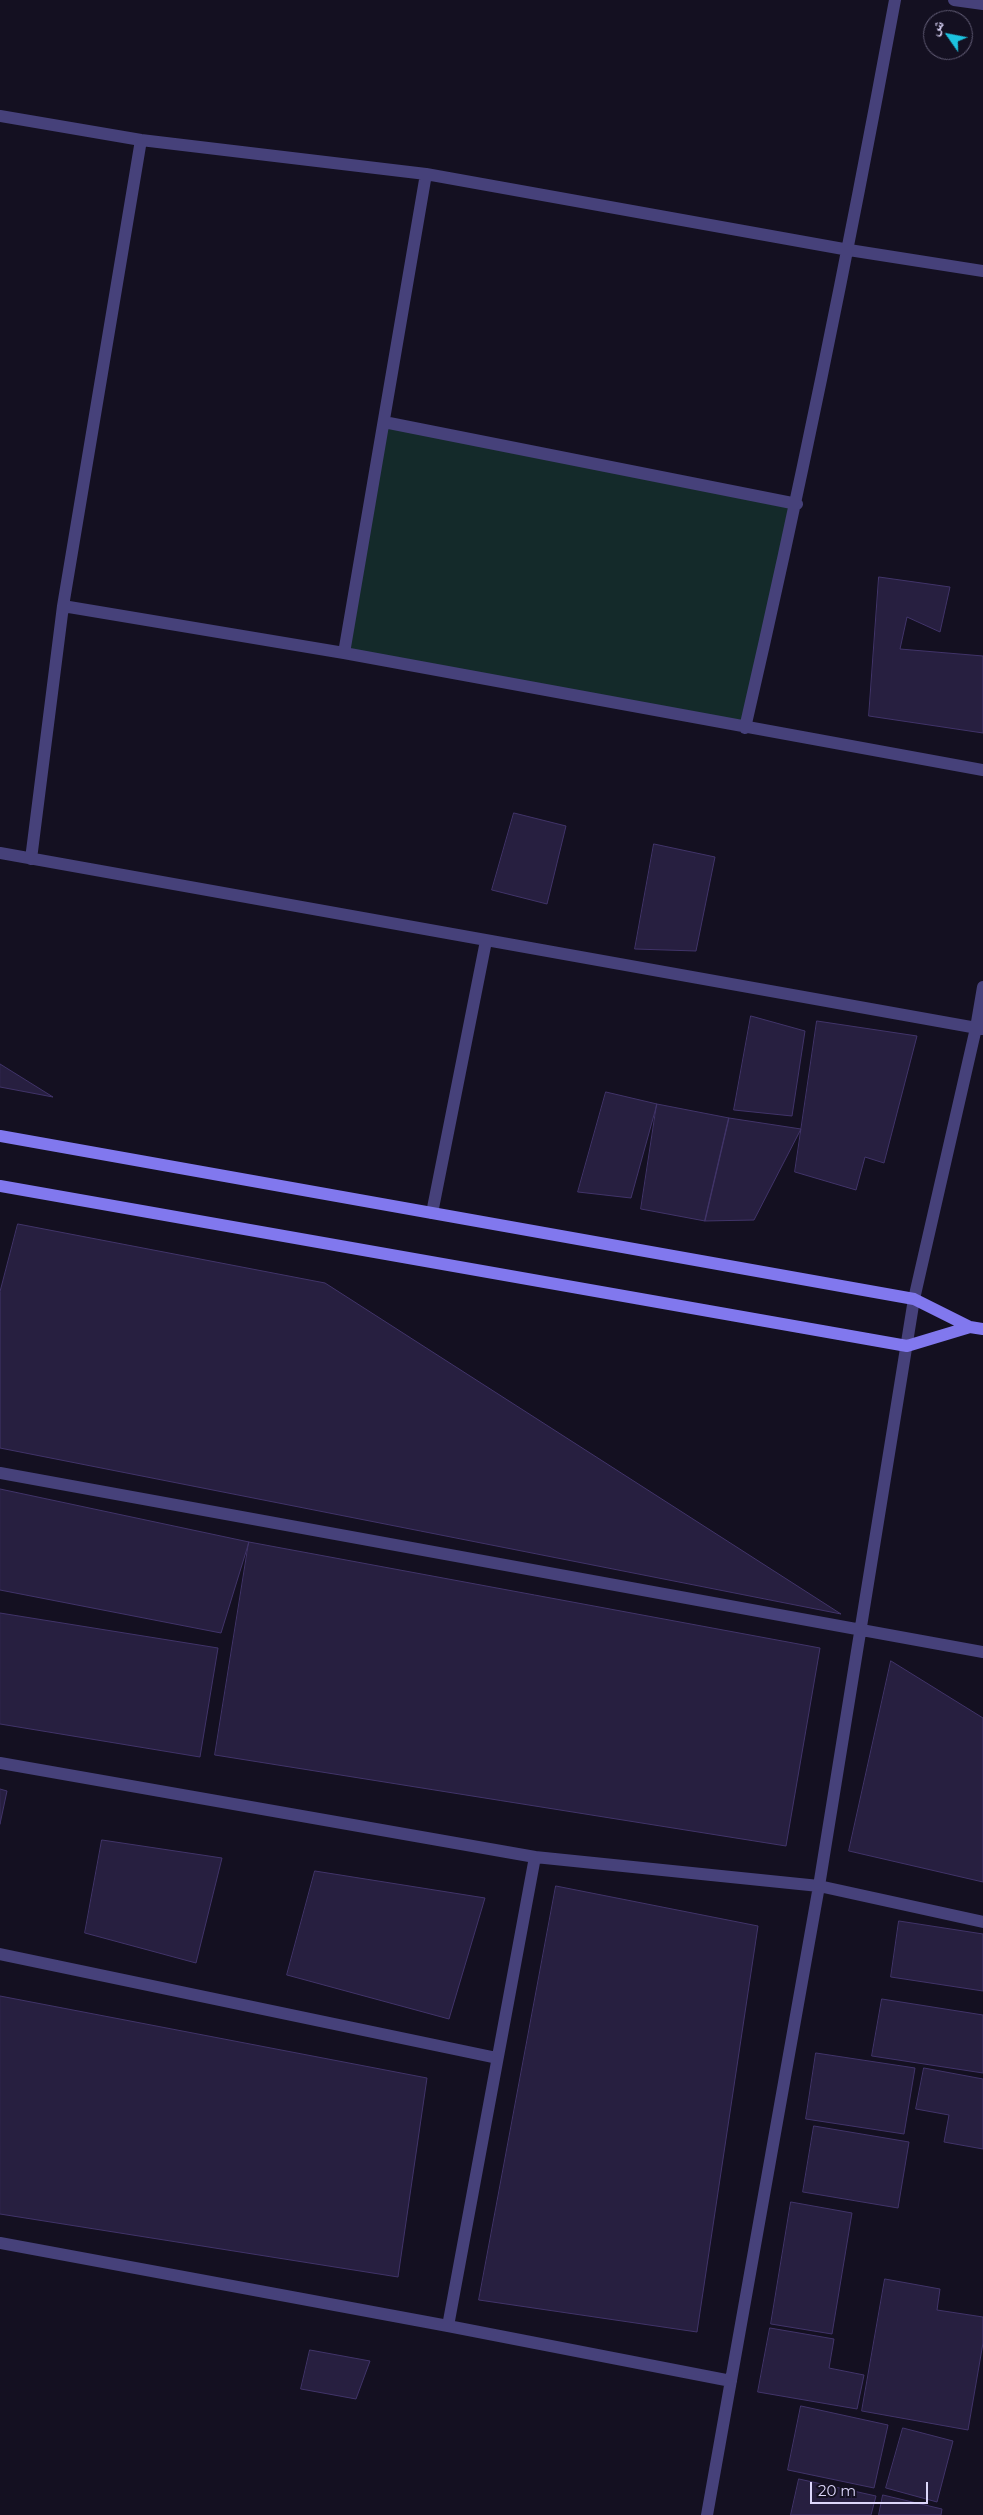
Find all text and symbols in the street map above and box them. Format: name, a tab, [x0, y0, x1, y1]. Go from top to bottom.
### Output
north arrow	[923, 10, 973, 60]
text: ش	[925, 16, 948, 39]
scale bar	[813, 2472, 930, 2504]
text: 20 m	[818, 2481, 856, 2500]

